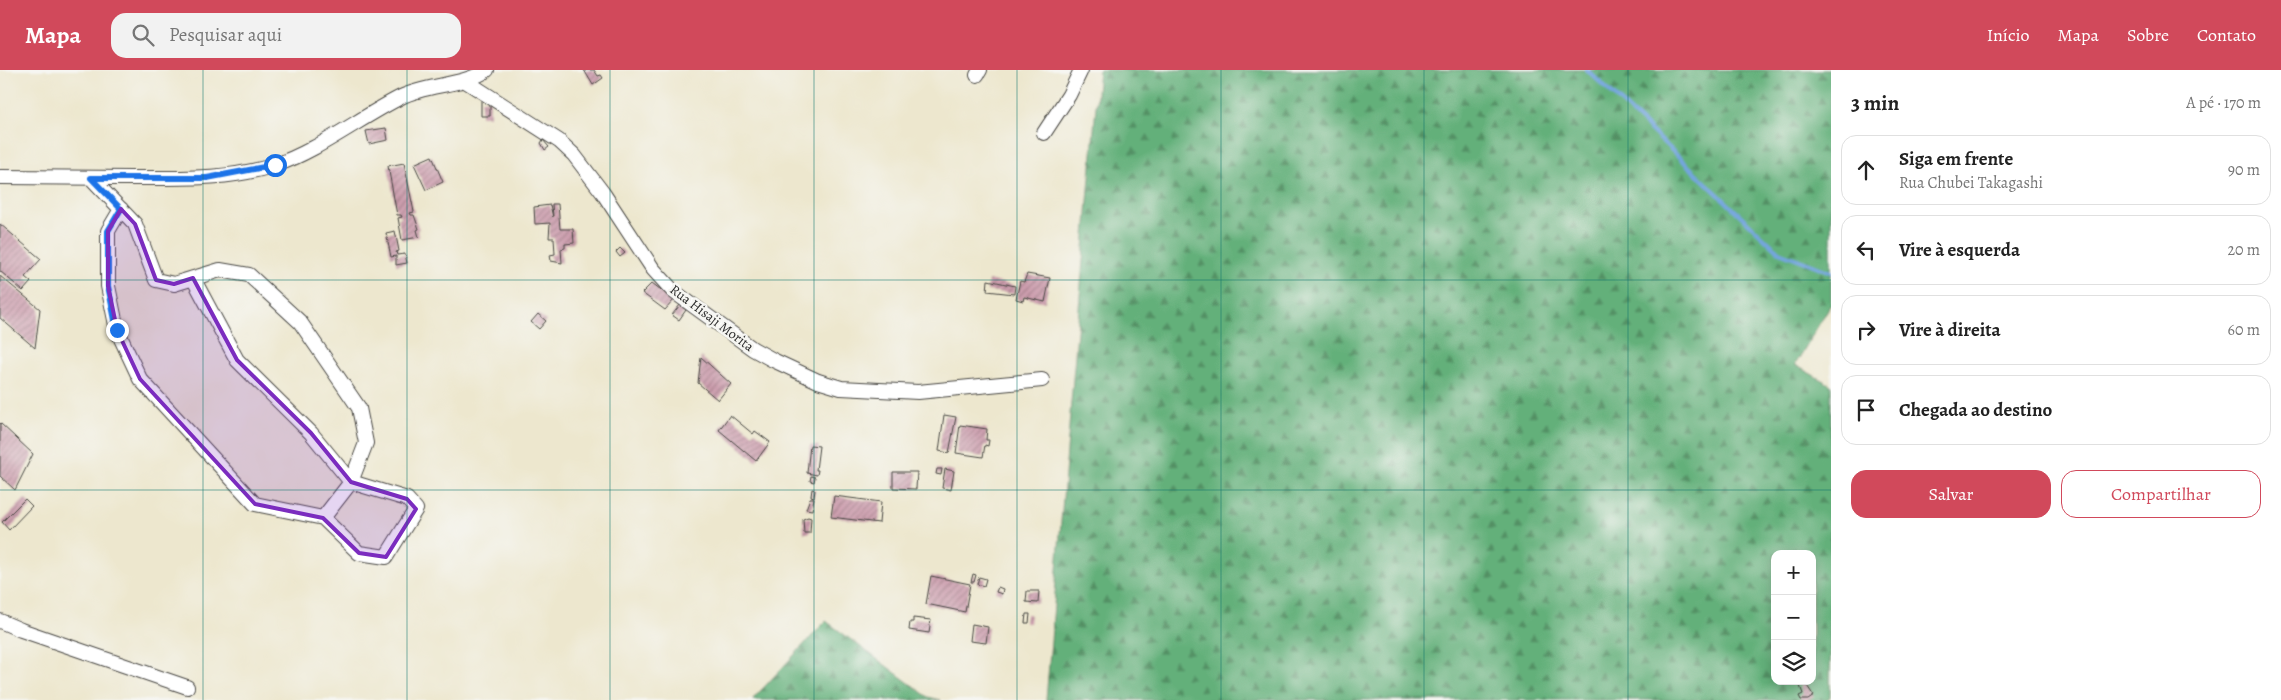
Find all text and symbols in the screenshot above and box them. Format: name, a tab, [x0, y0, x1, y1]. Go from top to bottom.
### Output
search box	[111, 13, 461, 58]
text: Mapa	[25, 19, 81, 51]
icon: search	[129, 21, 157, 49]
text: Pesquisar aqui	[169, 22, 282, 48]
text: Início	[1987, 23, 2030, 47]
text: Mapa	[2058, 23, 2099, 47]
text: Sobre	[2127, 23, 2169, 47]
text: Contato	[2197, 23, 2256, 47]
text: 3 min	[1851, 89, 1899, 117]
text: A pé · 170 m	[2186, 92, 2261, 114]
text: Siga em frente	[1899, 146, 2013, 172]
route start	[264, 154, 287, 177]
icon: ahead	[1852, 156, 1880, 184]
text: 90 m	[2228, 159, 2260, 181]
text: Rua Chubei Takagashi	[1899, 172, 2043, 194]
icon: left	[1852, 236, 1880, 264]
text: Vire à esquerda	[1899, 237, 2020, 263]
text: 20 m	[2227, 239, 2260, 261]
street label: Rua Hisaji Morita	[666, 280, 758, 356]
icon: right	[1852, 316, 1880, 344]
text: Vire à direita	[1899, 317, 2001, 343]
route end	[106, 319, 129, 342]
text: 60 m	[2228, 319, 2260, 341]
icon: arrive	[1852, 396, 1880, 424]
text: Chegada ao destino	[1899, 397, 2052, 423]
button: Salvar	[1851, 470, 2051, 518]
button: Compartilhar	[2061, 470, 2261, 518]
map controls	[1771, 550, 1816, 685]
button: +	[1771, 550, 1816, 595]
button: −	[1771, 595, 1816, 640]
button: layers	[1771, 640, 1816, 685]

